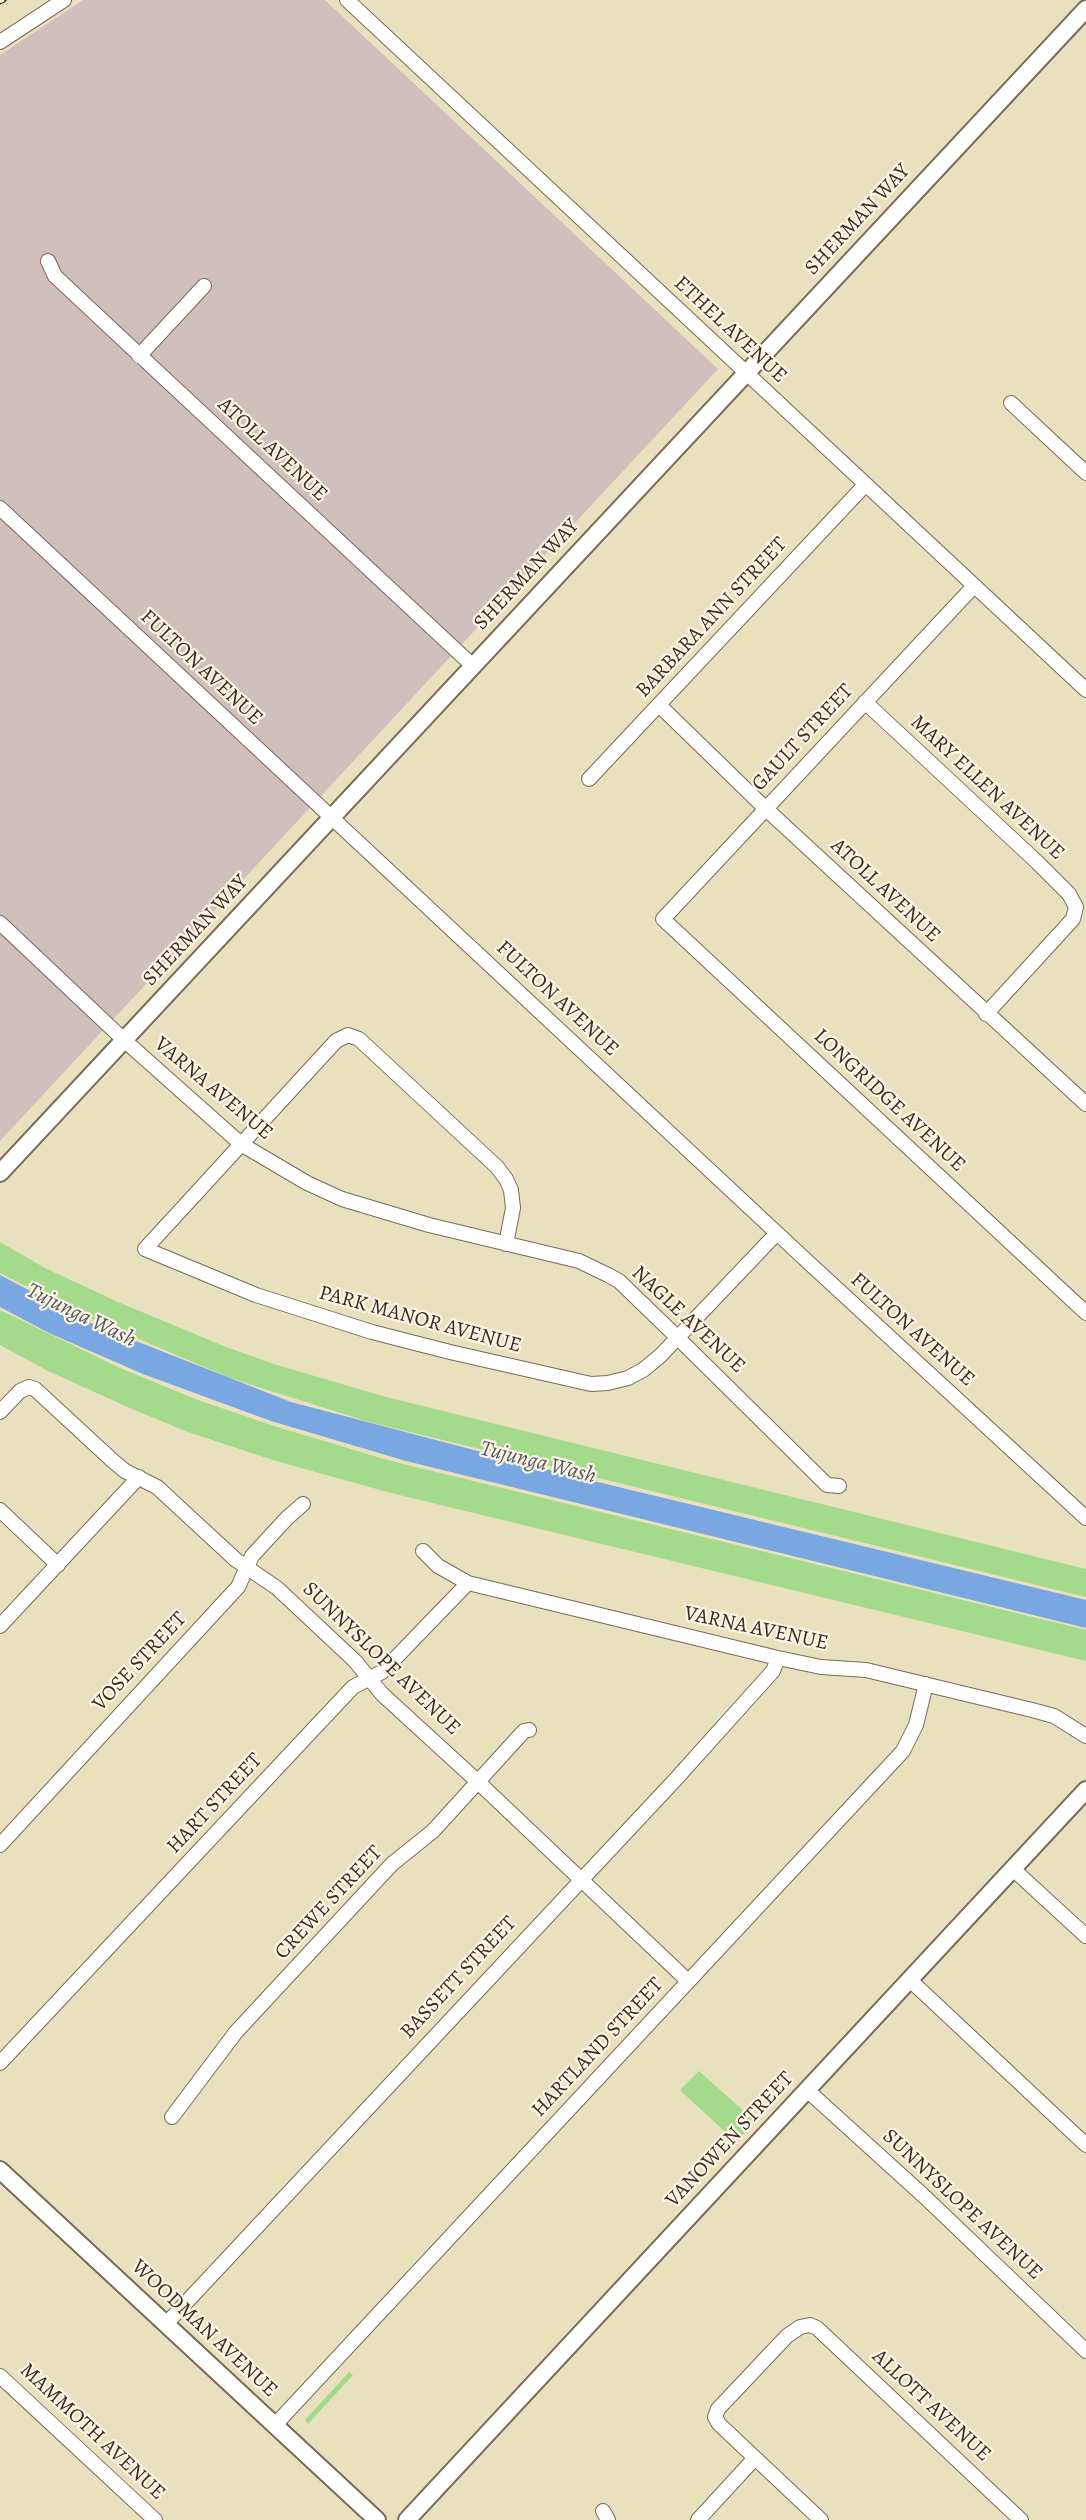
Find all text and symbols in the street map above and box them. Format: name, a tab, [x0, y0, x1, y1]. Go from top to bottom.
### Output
street label: SHERMAN WAY	[800, 159, 916, 281]
street label: ETHEL AVENUE	[668, 271, 792, 389]
street label: ATOLL AVENUE	[212, 393, 332, 507]
street label: SHERMAN WAY	[469, 514, 585, 636]
street label: BARBARA ANN STREET	[631, 533, 793, 703]
street label: FULTON AVENUE	[135, 605, 267, 731]
street label: GAULT STREET	[747, 679, 859, 797]
street label: MARY ELLEN AVENUE	[905, 710, 1069, 866]
street label: ATOLL AVENUE	[825, 834, 945, 948]
street label: SHERMAN WAY	[138, 870, 254, 992]
street label: FULTON AVENUE	[491, 936, 623, 1062]
street label: LONGRIDGE AVENUE	[808, 1024, 970, 1178]
street label: VARNA AVENUE	[149, 1032, 277, 1146]
street label: NAGLE AVENUE	[626, 1261, 750, 1379]
street label: FULTON AVENUE	[845, 1268, 979, 1392]
water label: Tujunga Wash	[22, 1278, 140, 1354]
street label: PARK MANOR AVENUE	[316, 1281, 524, 1359]
water label: Tujunga Wash	[477, 1436, 599, 1490]
street label: SUNNYSLOPE AVENUE	[297, 1577, 465, 1741]
street label: VARNA AVENUE	[682, 1601, 830, 1657]
street label: VOSE STREET	[88, 1607, 192, 1717]
street label: HART STREET	[162, 1749, 268, 1859]
street label: CREWE STREET	[270, 1841, 388, 1965]
street label: BASSETT STREET	[396, 1911, 522, 2045]
street label: HARTLAND STREET	[527, 1973, 669, 2123]
street label: VANOWEN STREET	[661, 2067, 799, 2213]
street label: SUNNYSLOPE AVENUE	[877, 2124, 1047, 2286]
street label: WOODMAN AVENUE	[126, 2255, 282, 2403]
street label: ALLOTT AVENUE	[866, 2345, 996, 2467]
street label: MAMMOTH AVENUE	[14, 2358, 170, 2506]

